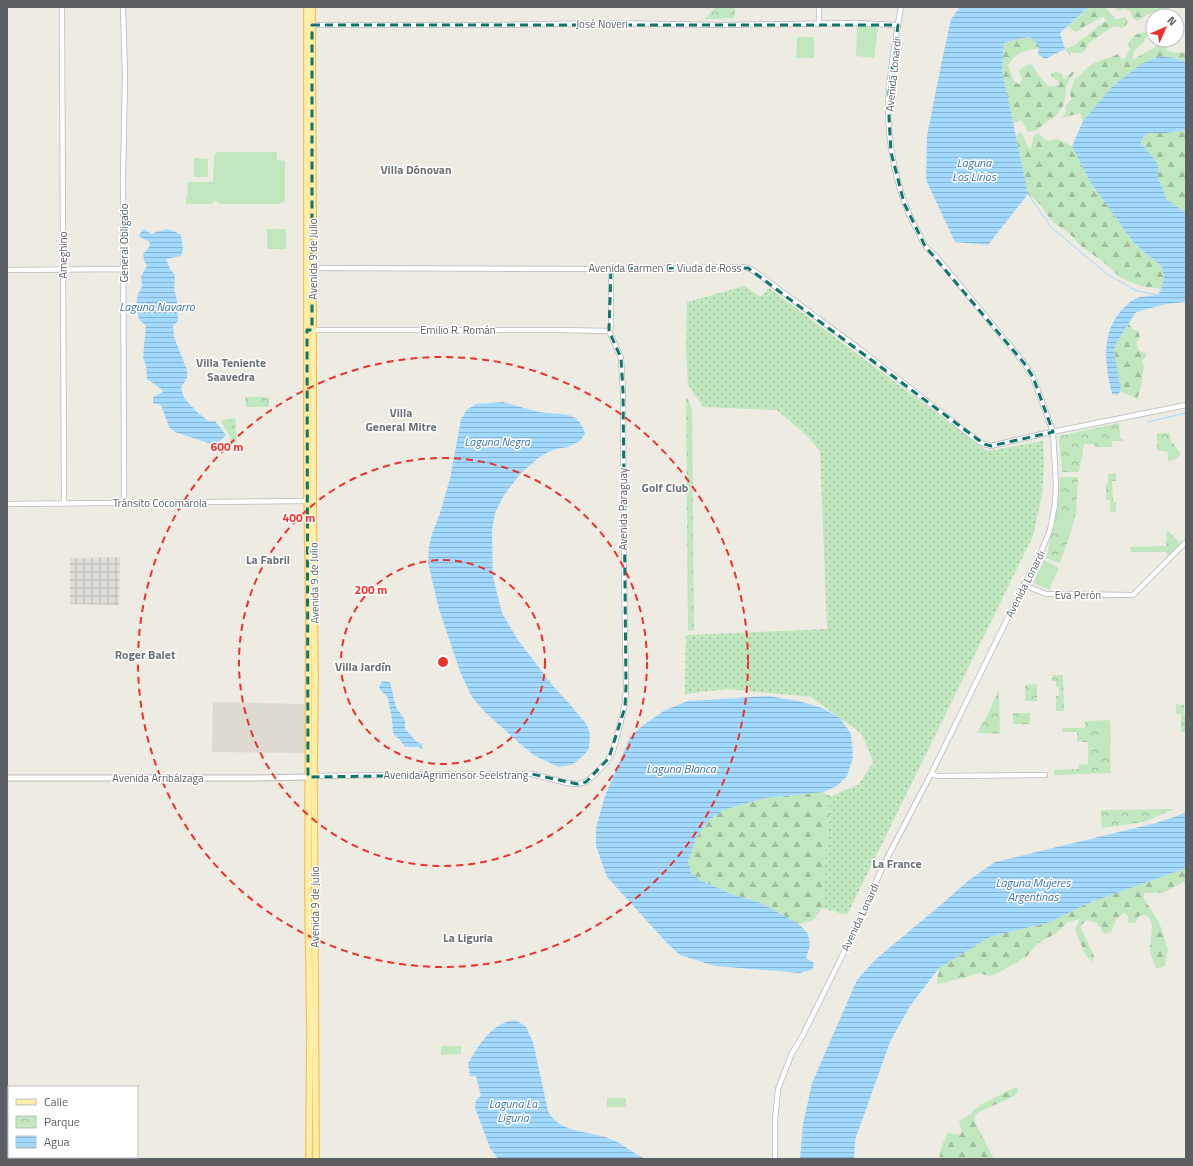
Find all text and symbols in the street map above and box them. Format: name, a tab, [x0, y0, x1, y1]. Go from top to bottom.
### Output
north arrow	[1145, 8, 1185, 48]
text: N	[1164, 13, 1180, 29]
street label: José Noveri	[576, 16, 628, 32]
street label: Avenida Lonardi	[881, 38, 905, 112]
water label: Laguna Los Lirios	[952, 153, 997, 186]
district label: Villa Dónovan	[380, 160, 452, 179]
street label: General Obligado	[116, 203, 132, 282]
street label: Avenida 9 de Julio	[305, 218, 321, 300]
street label: Ameghino	[55, 231, 71, 279]
street label: Avenida Carmen C. Viuda de Ross	[588, 260, 742, 276]
water label: Laguna Navarro	[119, 297, 196, 316]
street label: Emilio R. Román	[420, 322, 496, 338]
district label: Villa Teniente Saavedra	[196, 353, 266, 386]
district label: Villa General Mitre	[365, 403, 437, 436]
water label: Laguna Negra	[464, 432, 531, 451]
text: 600 m	[211, 437, 243, 456]
street label: Avenida Paraguay	[615, 467, 631, 550]
district label: Golf Club	[642, 478, 689, 497]
street label: Tránsito Cocomarola	[113, 495, 208, 511]
text: 400 m	[283, 508, 315, 527]
street label: Avenida 9 de Julio	[305, 542, 323, 624]
street label: Avenida Lonardi	[1001, 548, 1049, 620]
district label: La Fabril	[246, 550, 290, 569]
text: 200 m	[355, 580, 387, 599]
street label: Eva Perón	[1055, 587, 1101, 603]
district label: Roger Balet	[115, 645, 176, 664]
centre of rings	[436, 655, 450, 669]
district label: Villa Jardín	[335, 657, 391, 676]
water label: Laguna Blanca	[646, 759, 717, 778]
street label: Avenida Agrimensor Seelstrang	[384, 767, 529, 783]
street label: Avenida Arribálzaga	[112, 770, 204, 786]
district label: La France	[872, 854, 922, 873]
street label: Avenida 9 de Julio	[307, 866, 323, 948]
water label: Laguna Mujeres Argentinas	[996, 873, 1071, 906]
street label: Avenida Lonardi	[837, 880, 883, 954]
district label: La Liguria	[443, 928, 493, 947]
legend	[8, 1086, 138, 1158]
text: Calle	[44, 1092, 68, 1111]
water label: Laguna La Liguria	[489, 1094, 538, 1127]
text: Parque	[44, 1112, 80, 1131]
text: Agua	[44, 1132, 70, 1151]

